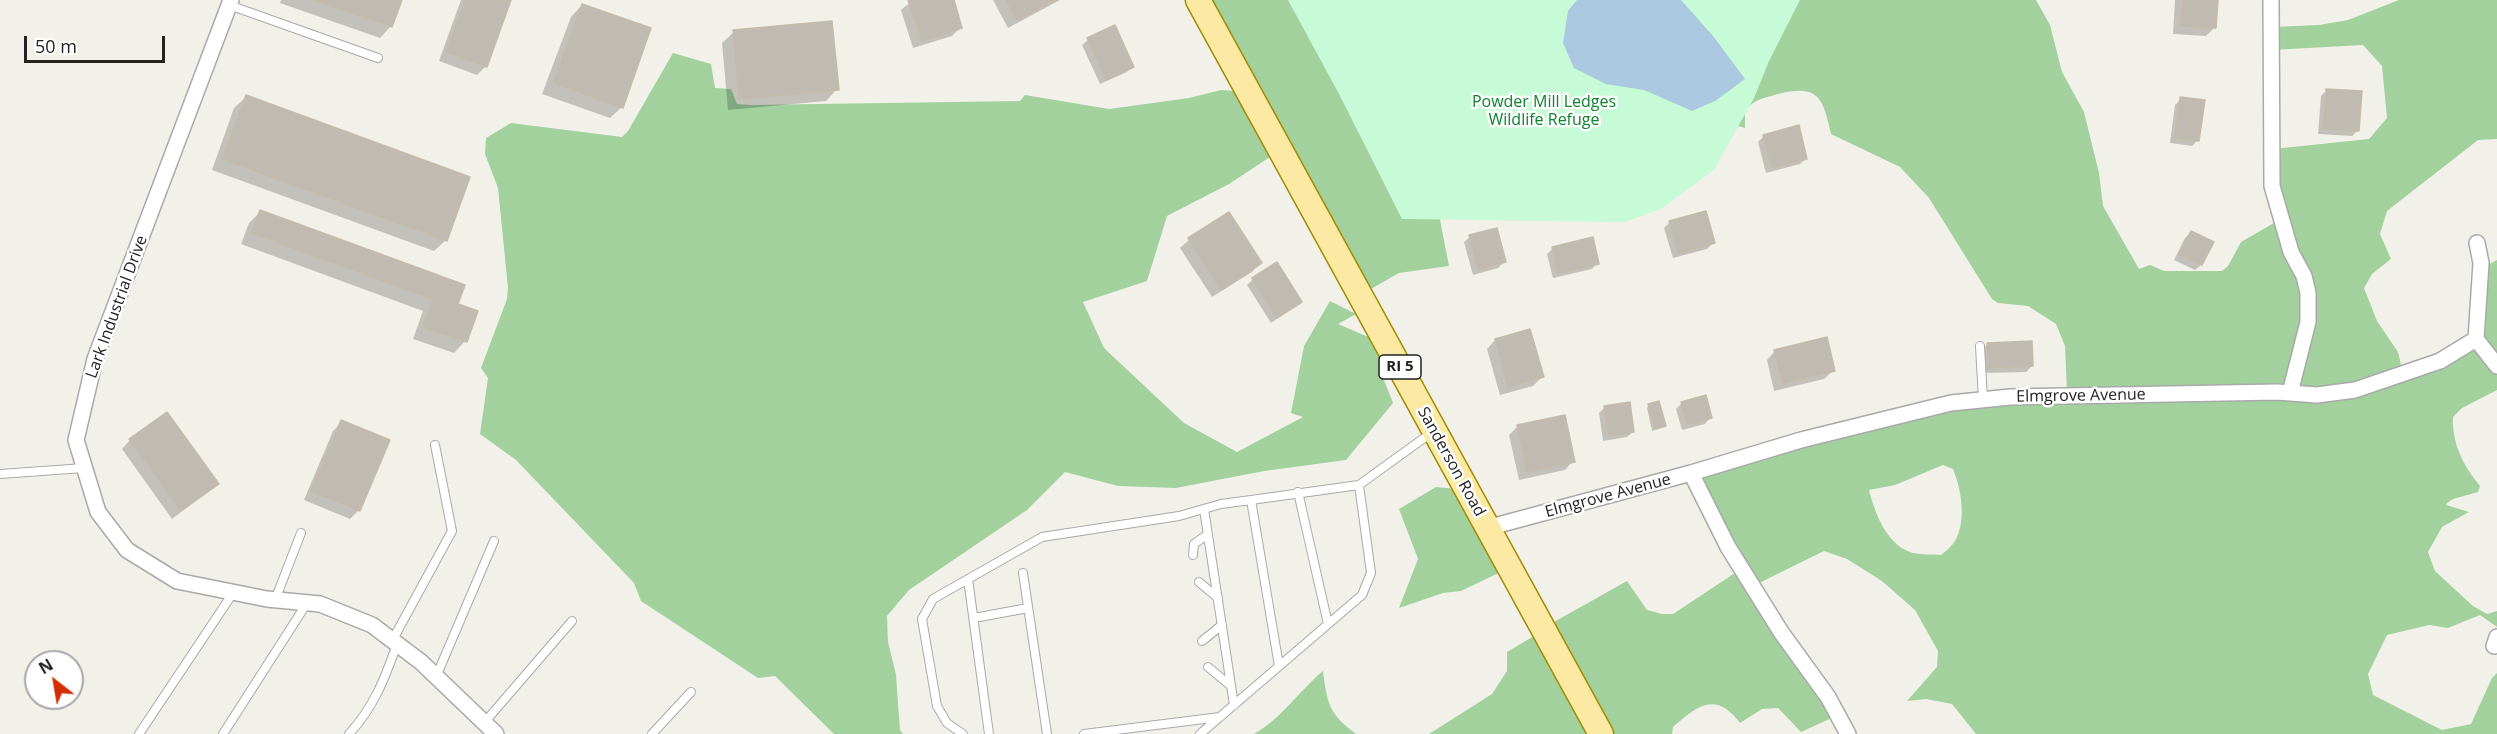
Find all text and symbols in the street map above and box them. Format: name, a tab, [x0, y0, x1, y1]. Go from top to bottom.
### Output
scale bar	[27, 24, 168, 62]
text: 50 m	[35, 34, 77, 58]
park label: Powder Mill Ledges Wildlife Refuge	[1472, 92, 1616, 130]
street label: Lark Industrial Drive	[82, 233, 152, 381]
road number: RI 5	[1379, 355, 1421, 379]
street label: Elmgrove Avenue	[2016, 385, 2146, 407]
street label: Sanderson Road	[1413, 404, 1489, 520]
street label: Elmgrove Avenue	[1543, 470, 1673, 522]
north arrow	[24, 650, 84, 710]
text: N	[35, 654, 57, 679]

